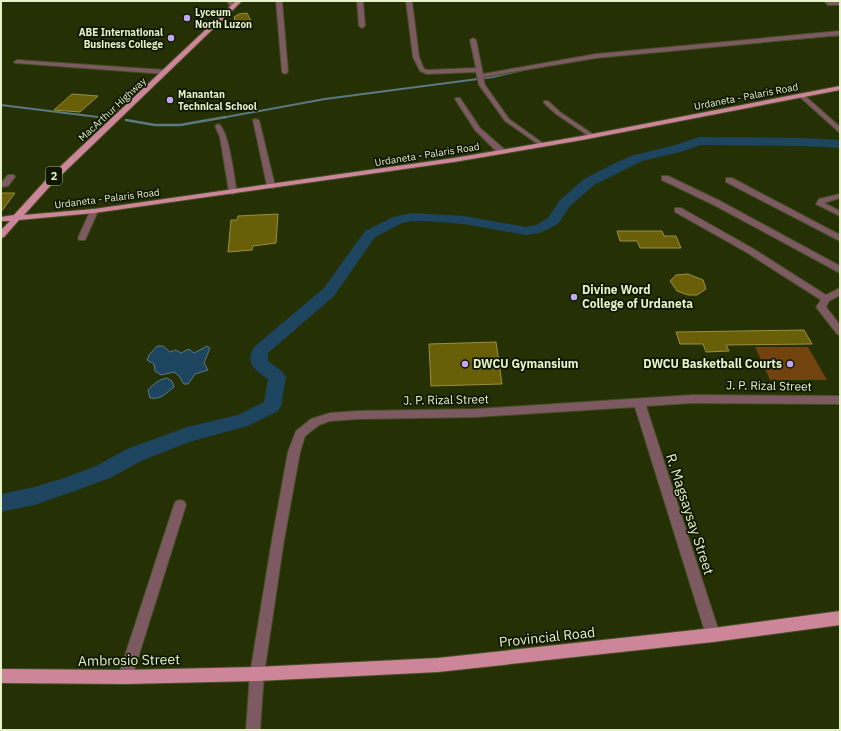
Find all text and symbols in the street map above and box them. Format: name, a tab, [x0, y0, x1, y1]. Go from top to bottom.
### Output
place label: Lyceum North Luzon	[195, 6, 252, 31]
marker: Lyceum North Luzon	[182, 13, 192, 23]
place label: ABE International Business College	[79, 26, 163, 51]
marker: ABE International Business College	[166, 33, 176, 43]
street label: MacArthur Highway	[76, 75, 149, 144]
street label: Urdaneta - Palaris Road	[693, 80, 799, 113]
place label: Manantan Technical School	[178, 88, 257, 113]
marker: Manantan Technical School	[165, 95, 175, 105]
street label: Urdaneta - Palaris Road	[374, 140, 480, 169]
road number: 2	[46, 167, 62, 185]
street label: Urdaneta - Palaris Road	[54, 186, 160, 211]
place label: Divine Word College of Urdaneta	[582, 282, 693, 311]
marker: Divine Word College of Urdaneta	[569, 292, 579, 302]
place label: DWCU Gymansium	[473, 356, 579, 371]
place label: DWCU Basketball Courts	[643, 356, 782, 371]
marker: DWCU Gymansium	[460, 359, 470, 369]
marker: DWCU Basketball Courts	[785, 359, 795, 369]
street label: J. P. Rizal Street	[726, 377, 812, 394]
street label: J. P. Rizal Street	[403, 391, 489, 408]
street label: R. Magsaysay Street	[662, 451, 718, 577]
street label: Provincial Road	[498, 623, 596, 651]
street label: Ambrosio Street	[78, 650, 180, 670]

